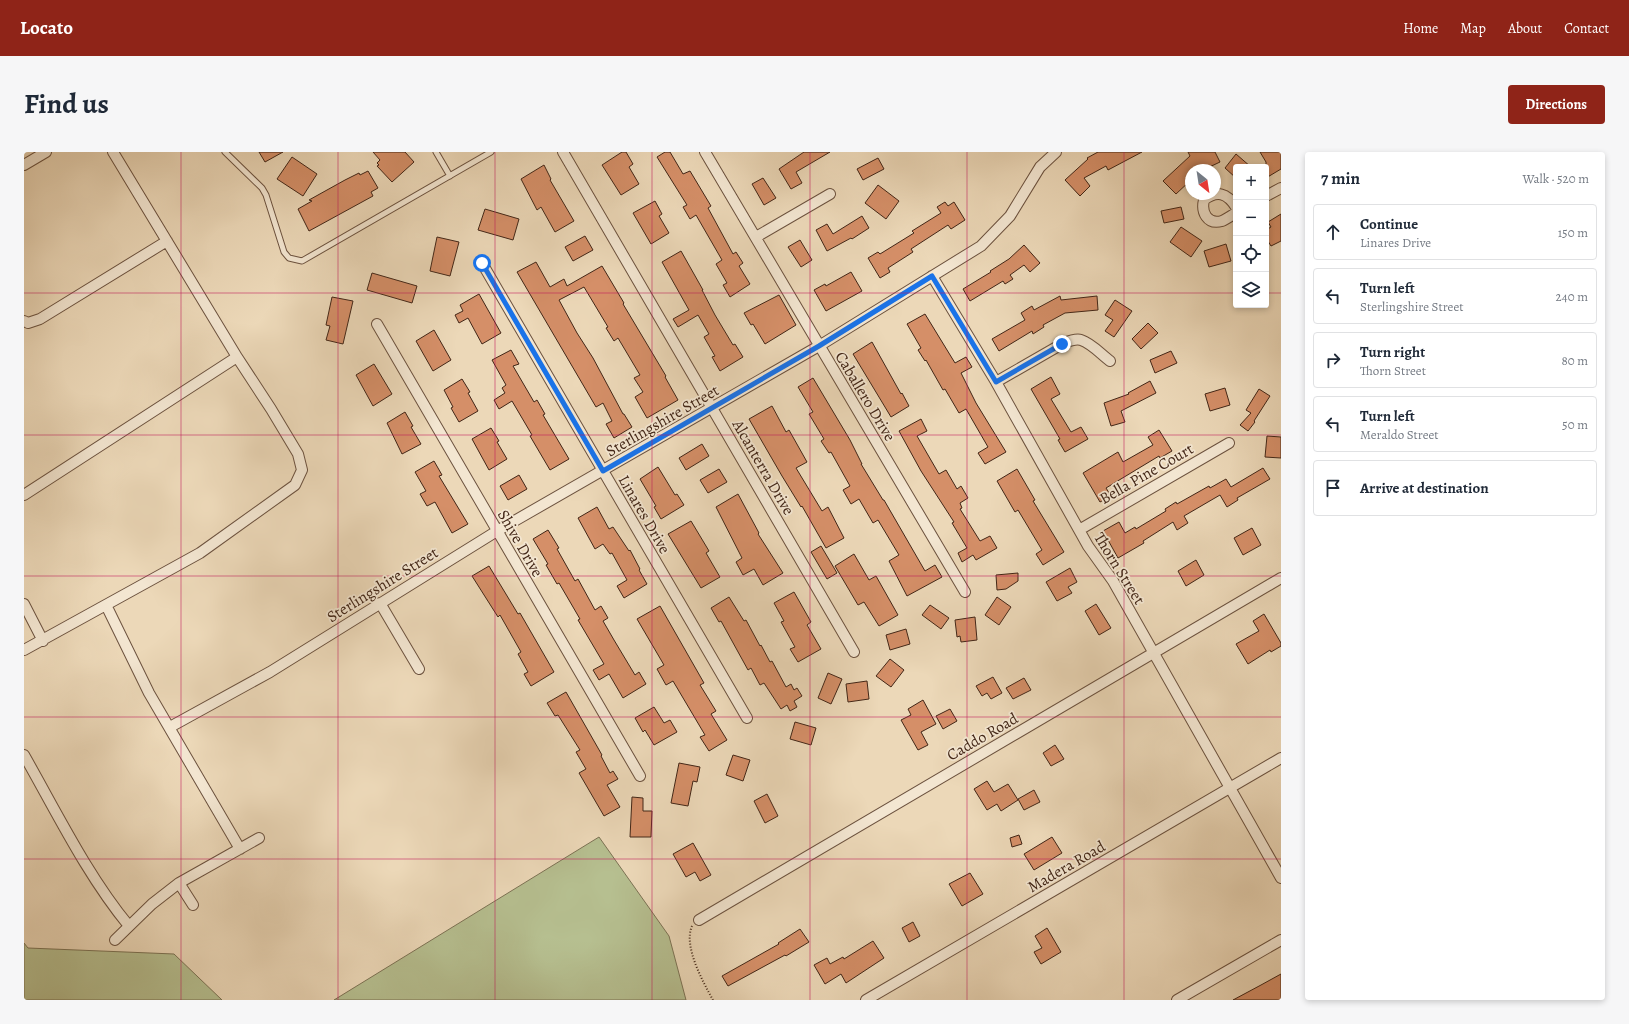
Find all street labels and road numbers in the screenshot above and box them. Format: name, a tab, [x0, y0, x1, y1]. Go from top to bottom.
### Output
street label: Caballero Drive	[830, 348, 901, 445]
street label: Sterlingshire Street	[602, 379, 723, 462]
street label: Alcanterra Drive	[726, 415, 799, 519]
street label: Bella Pine Court	[1096, 438, 1197, 510]
street label: Linares Drive	[613, 471, 676, 558]
street label: Shive Drive	[492, 506, 548, 581]
street label: Thorn Street	[1088, 528, 1150, 609]
street label: Sterlingshire Street	[323, 542, 442, 628]
street label: Caddo Road	[943, 707, 1023, 766]
street label: Madera Road	[1024, 836, 1110, 898]

